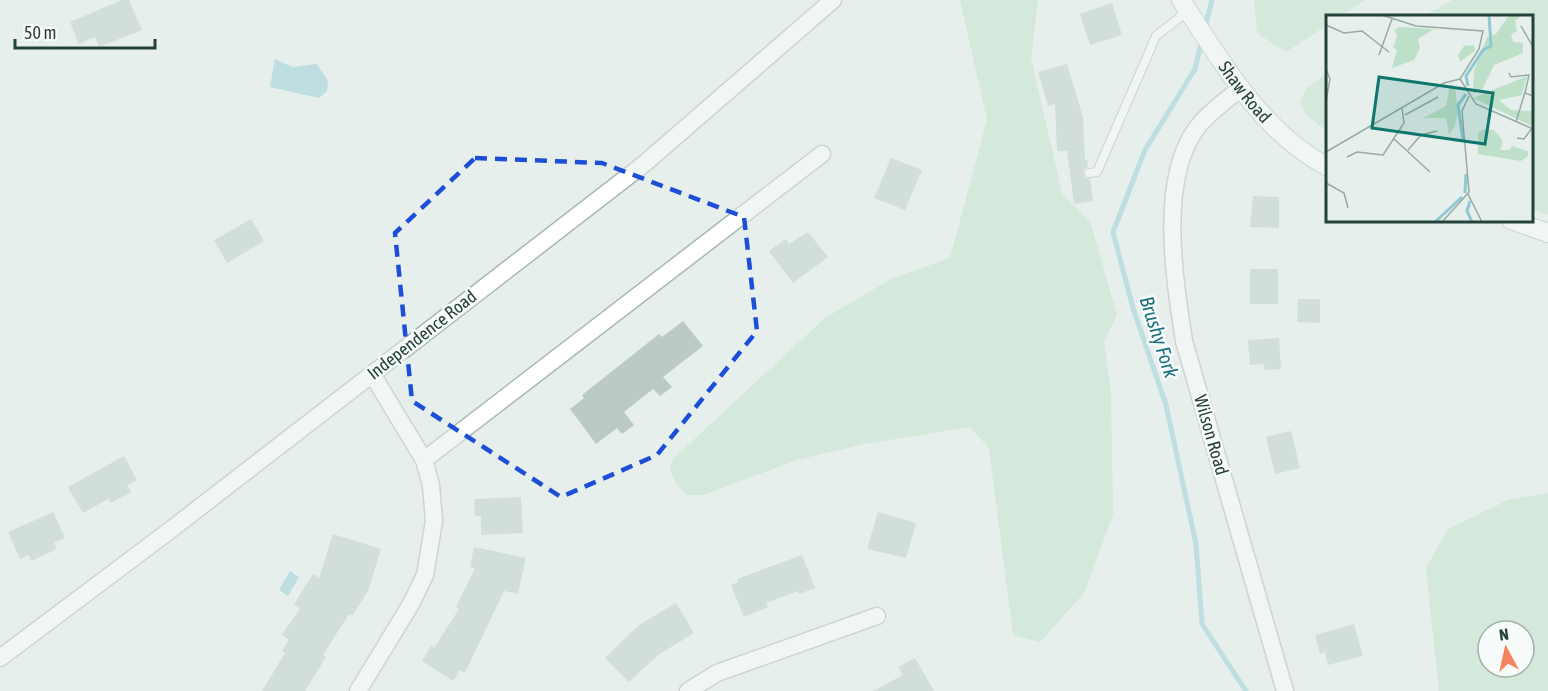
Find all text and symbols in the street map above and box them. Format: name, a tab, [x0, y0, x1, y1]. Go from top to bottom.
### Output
scale bar	[15, 12, 154, 50]
inset map	[1326, 15, 1533, 222]
text: 50 m	[24, 22, 56, 43]
street label: Shaw Road	[1214, 57, 1275, 127]
street label: Independence Road	[363, 286, 480, 384]
water label: Brushy Fork	[1135, 293, 1184, 381]
street label: Wilson Road	[1190, 392, 1233, 477]
north arrow	[1476, 619, 1536, 679]
text: N	[1498, 625, 1510, 644]

